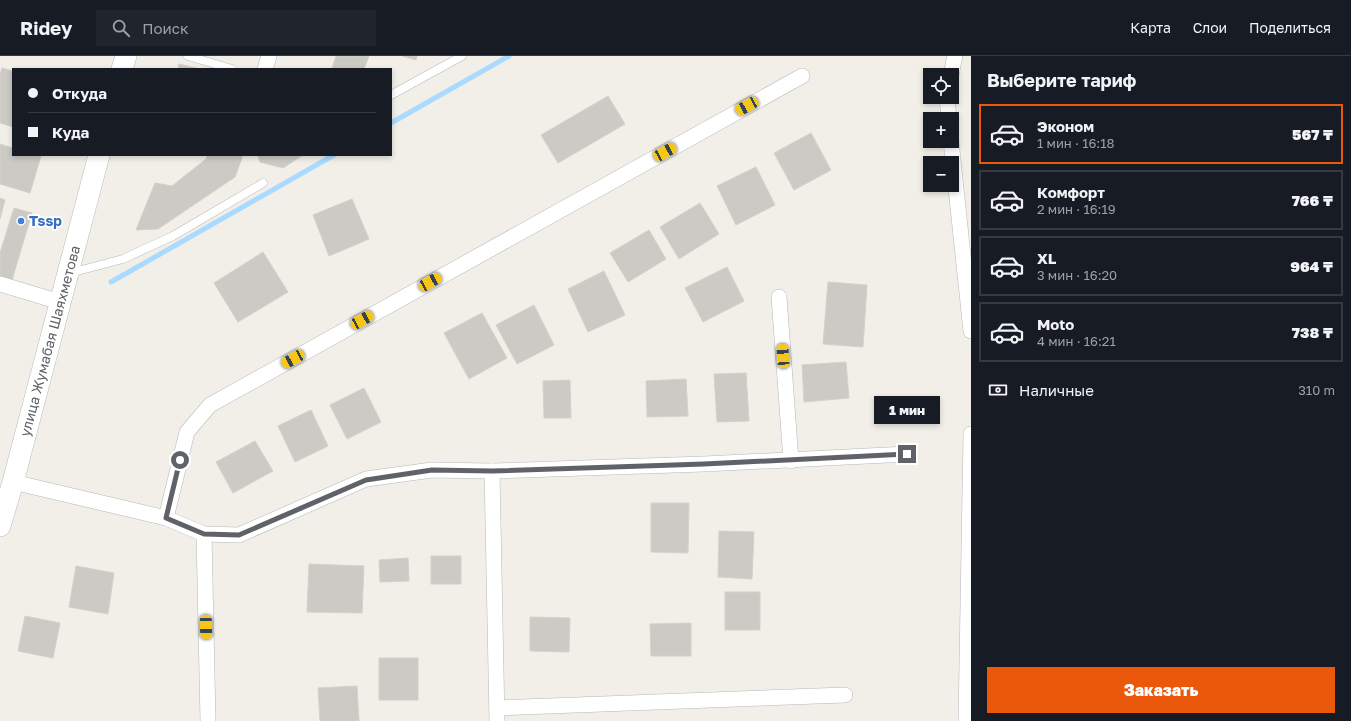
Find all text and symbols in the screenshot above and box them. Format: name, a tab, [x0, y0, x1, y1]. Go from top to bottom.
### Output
search box	[96, 10, 376, 46]
text: Ridey	[20, 16, 72, 39]
icon: search	[110, 17, 132, 39]
text: Поиск	[142, 19, 189, 37]
text: Карта	[1130, 19, 1171, 36]
text: Слои	[1193, 19, 1227, 36]
text: Поделиться	[1249, 19, 1331, 36]
map controls	[923, 68, 959, 192]
button: locate	[923, 68, 959, 104]
text: Выберите тариф	[987, 69, 1136, 91]
text: Откуда	[52, 84, 107, 102]
car	[734, 95, 760, 117]
button: +	[923, 112, 959, 148]
icon: car	[989, 116, 1025, 152]
text: Эконом	[1037, 117, 1094, 135]
text: Куда	[52, 123, 89, 141]
text: 567 ₸	[1292, 125, 1333, 143]
text: 1 мин · 16:18	[1037, 135, 1114, 151]
car	[652, 141, 678, 163]
button: −	[923, 156, 959, 192]
icon: car	[989, 182, 1025, 218]
text: Комфорт	[1037, 183, 1105, 201]
text: 766 ₸	[1292, 191, 1333, 209]
text: 2 мин · 16:19	[1037, 201, 1116, 217]
place label: Tssp	[29, 212, 62, 229]
marker: Tssp	[16, 216, 26, 226]
street label: улица Жумабая Шаяхметова	[16, 243, 83, 438]
icon: car	[989, 248, 1025, 284]
text: XL	[1037, 249, 1056, 267]
text: 964 ₸	[1290, 257, 1333, 275]
text: 3 мин · 16:20	[1037, 267, 1117, 283]
car	[417, 271, 443, 293]
car	[349, 309, 375, 331]
icon: car	[989, 314, 1025, 350]
text: Moto	[1037, 315, 1074, 333]
text: 738 ₸	[1292, 323, 1333, 341]
text: 4 мин · 16:21	[1037, 333, 1116, 349]
car	[776, 344, 790, 368]
car	[280, 348, 306, 370]
icon: cash	[987, 379, 1009, 401]
text: Наличные	[1019, 381, 1094, 399]
text: 310 m	[1298, 382, 1335, 398]
callout: 1 мин	[874, 396, 940, 424]
text: 1 мин	[889, 402, 925, 418]
route end	[898, 445, 916, 463]
route start	[171, 451, 189, 469]
car	[200, 615, 212, 639]
button: Заказать	[987, 667, 1335, 713]

